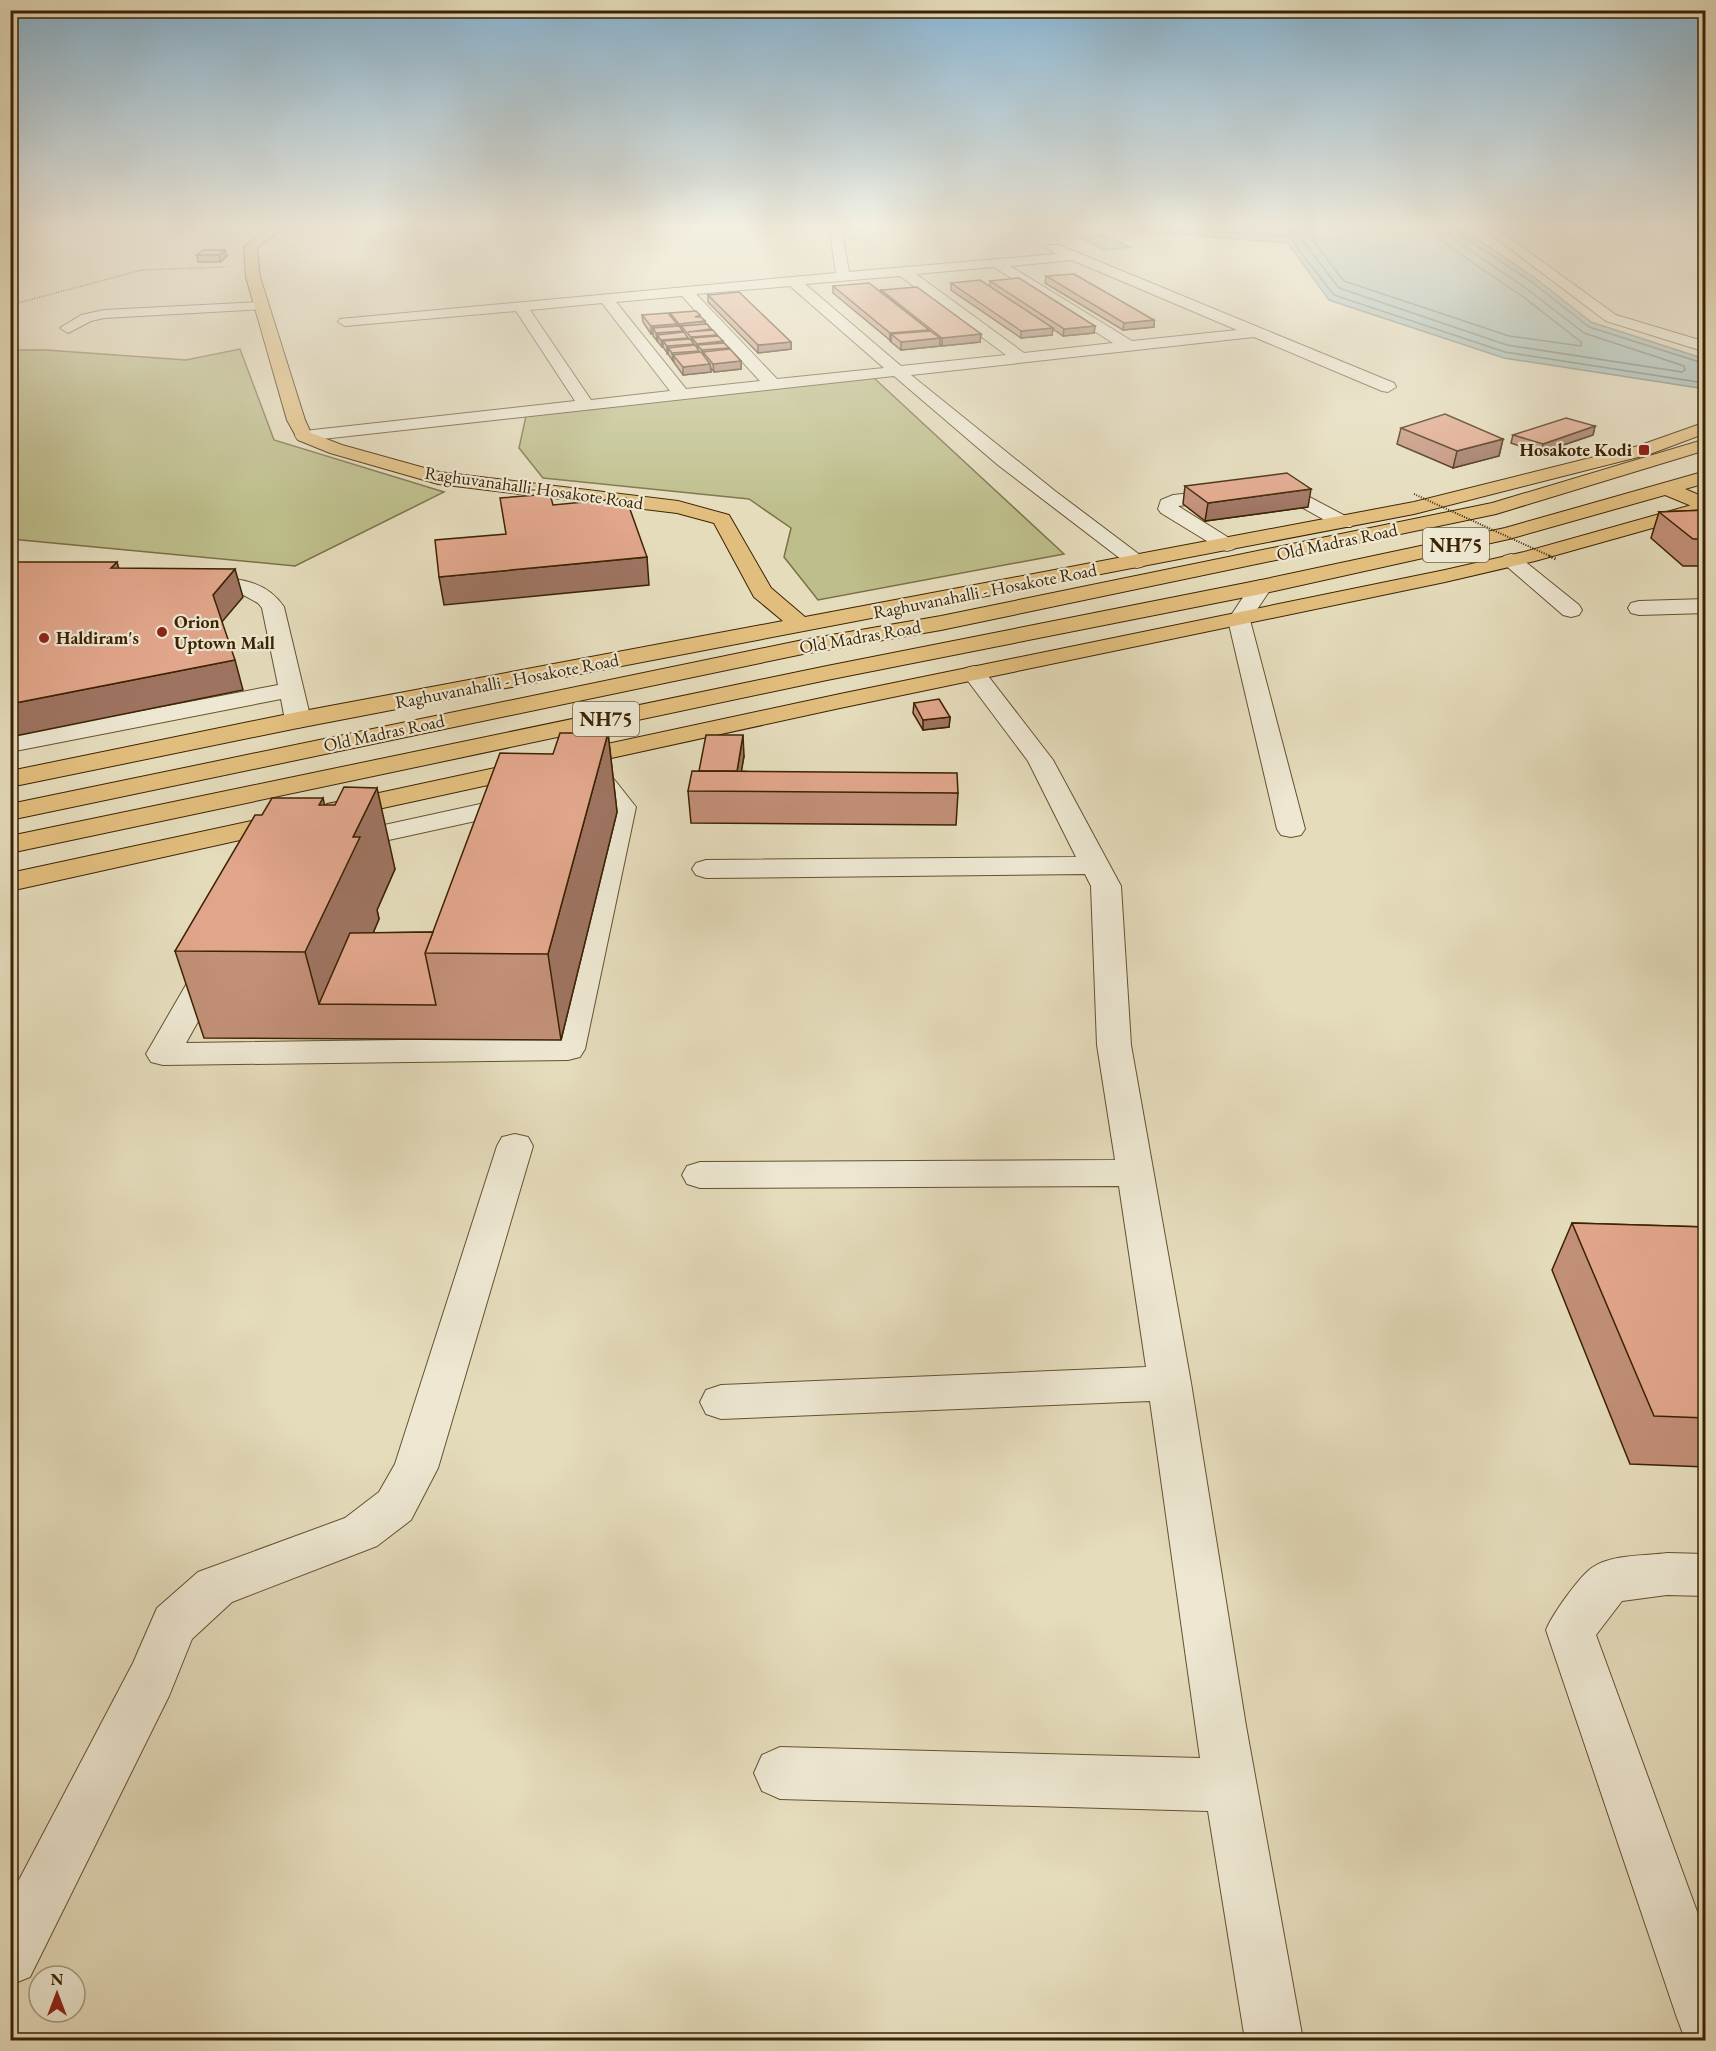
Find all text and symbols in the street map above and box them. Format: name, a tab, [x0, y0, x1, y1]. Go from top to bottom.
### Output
place label: Hosakote Kodi	[1520, 438, 1633, 461]
marker: Hosakote Kodi	[1637, 443, 1651, 457]
street label: Raghuvanahalli-Hosakote Road	[423, 461, 646, 514]
street label: Old Madras Road	[1274, 517, 1400, 566]
road number: NH75	[1423, 528, 1489, 562]
street label: Raghuvanahalli - Hosakote Road	[871, 557, 1100, 624]
place label: Orion Uptown Mall	[174, 610, 275, 654]
street label: Old Madras Road	[797, 614, 923, 659]
marker: Orion Uptown Mall	[155, 625, 169, 639]
place label: Haldiram's	[56, 626, 139, 649]
marker: Haldiram's	[37, 631, 51, 645]
street label: Raghuvanahalli - Hosakote Road	[393, 647, 622, 714]
road number: NH75	[573, 702, 639, 736]
street label: Old Madras Road	[321, 708, 447, 757]
north arrow	[27, 1964, 87, 2024]
text: N	[51, 1969, 64, 1990]

